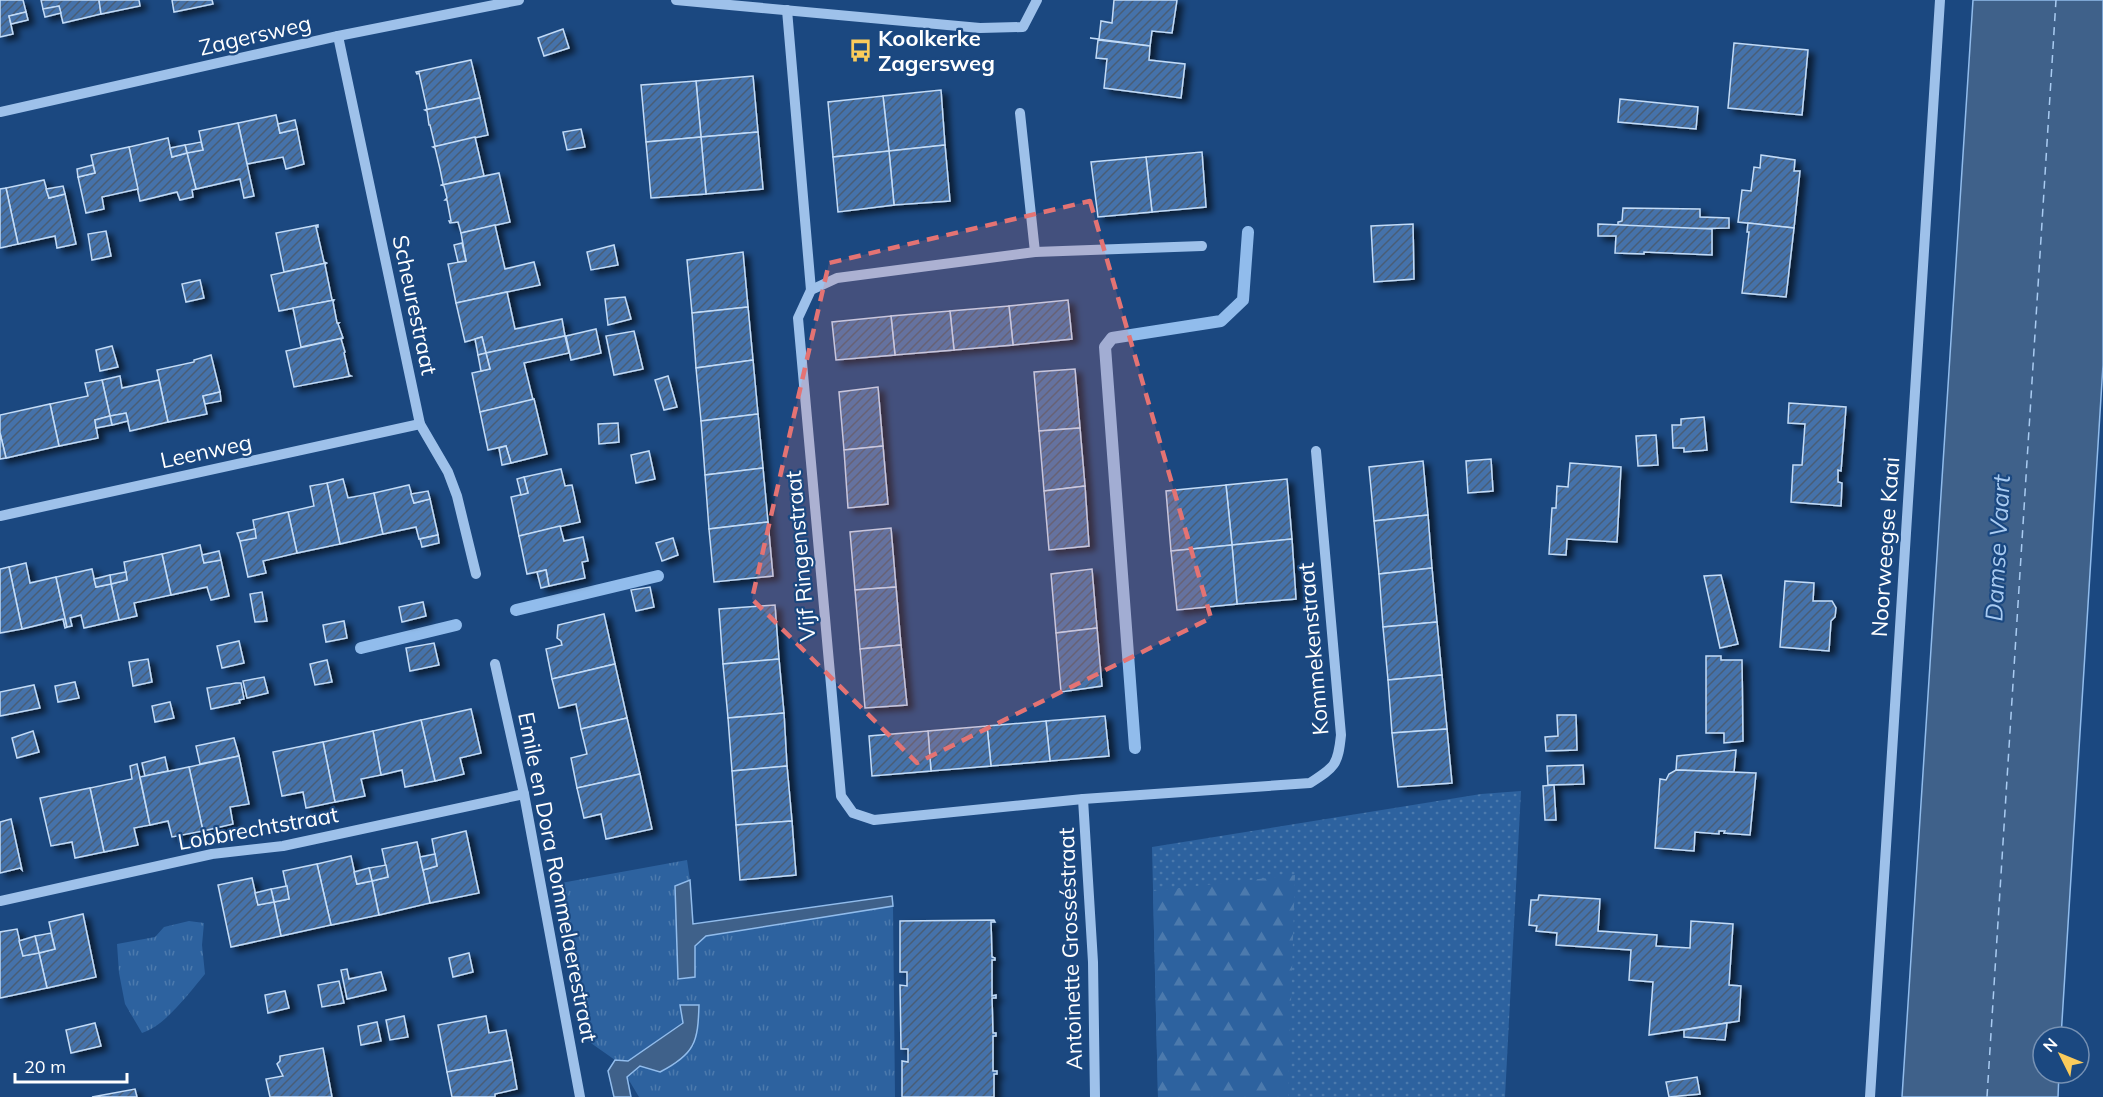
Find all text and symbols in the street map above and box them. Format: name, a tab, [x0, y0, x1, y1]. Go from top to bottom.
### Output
street label: Zagersweg	[196, 9, 314, 61]
place label: Koolkerke Zagersweg	[878, 24, 995, 77]
bus stop icon: Koolkerke Zagersweg	[847, 38, 873, 64]
street label: Scheurestraat	[386, 232, 444, 378]
street label: Leenweg	[158, 428, 254, 474]
street label: Noorweegse Kaai	[1865, 456, 1905, 638]
street label: Vijf Ringenstraat	[779, 469, 821, 642]
water label: Damse Vaart	[1978, 473, 2016, 622]
street label: Kommekenstraat	[1291, 561, 1334, 737]
street label: Emile en Dora Rommelaerestraat	[512, 710, 604, 1045]
street label: Lobbrechtstraat	[175, 800, 341, 856]
street label: Antoinette Grosséstraat	[1052, 827, 1088, 1071]
north arrow	[2031, 1025, 2091, 1085]
text: N	[2039, 1034, 2061, 1056]
scale bar	[15, 1046, 128, 1084]
text: 20 m	[24, 1055, 66, 1078]

